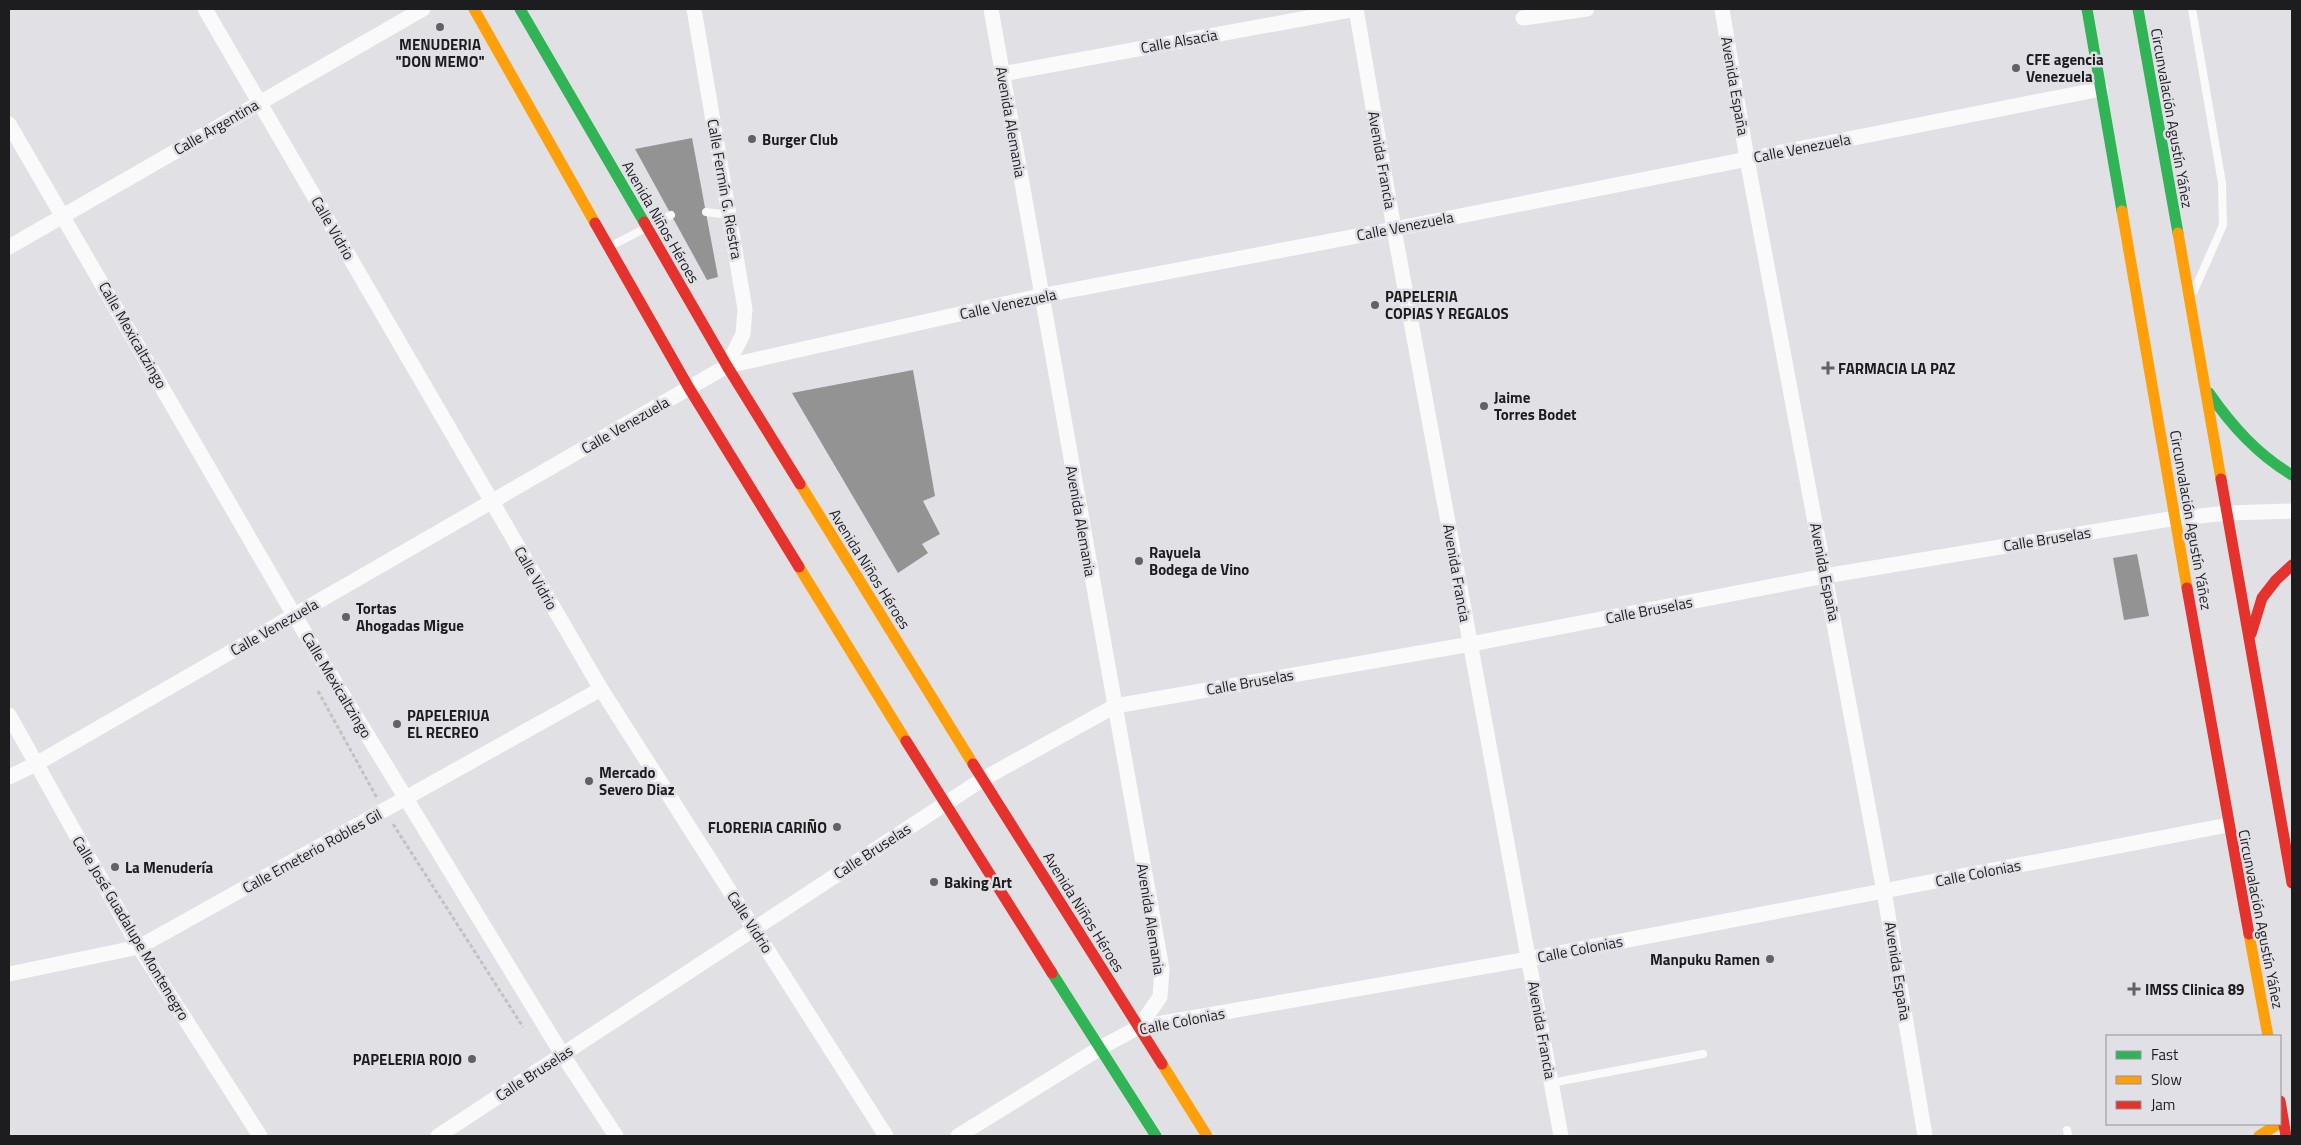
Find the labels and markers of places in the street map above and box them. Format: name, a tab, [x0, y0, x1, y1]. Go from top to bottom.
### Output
marker: MENUDERIA "DON MEMO"	[434, 21, 446, 33]
place label: MENUDERIA "DON MEMO"	[395, 33, 485, 73]
place label: CFE agencia Venezuela	[2026, 48, 2104, 88]
marker: CFE agencia Venezuela	[2010, 62, 2022, 74]
place label: Burger Club	[762, 128, 838, 151]
marker: Burger Club	[746, 133, 758, 145]
place label: PAPELERIA COPIAS Y REGALOS	[1385, 285, 1509, 325]
marker: PAPELERIA COPIAS Y REGALOS	[1369, 299, 1381, 311]
place label: FARMACIA LA PAZ	[1838, 357, 1956, 380]
marker: FARMACIA LA PAZ	[1822, 362, 1834, 374]
place label: Jaime Torres Bodet	[1494, 386, 1577, 426]
marker: Jaime Torres Bodet	[1478, 400, 1490, 412]
place label: Rayuela Bodega de Vino	[1149, 541, 1249, 581]
marker: Rayuela Bodega de Vino	[1133, 555, 1145, 567]
place label: Tortas Ahogadas Migue	[356, 597, 464, 637]
marker: Tortas Ahogadas Migue	[340, 611, 352, 623]
place label: PAPELERIUA EL RECREO	[407, 704, 489, 744]
marker: PAPELERIUA EL RECREO	[391, 718, 403, 730]
place label: Mercado Severo Diaz	[599, 761, 675, 801]
marker: Mercado Severo Diaz	[583, 775, 595, 787]
place label: FLORERIA CARIÑO	[708, 816, 827, 839]
marker: FLORERIA CARIÑO	[831, 821, 843, 833]
place label: La Menudería	[125, 856, 213, 879]
marker: La Menudería	[109, 861, 121, 873]
place label: Baking Art	[944, 871, 1013, 894]
marker: Baking Art	[928, 876, 940, 888]
place label: Manpuku Ramen	[1650, 948, 1760, 971]
marker: Manpuku Ramen	[1764, 953, 1776, 965]
place label: IMSS Clinica 89	[2145, 978, 2244, 1001]
marker: IMSS Clinica 89	[2127, 982, 2141, 996]
place label: PAPELERIA ROJO	[353, 1048, 462, 1071]
marker: PAPELERIA ROJO	[466, 1053, 478, 1065]

